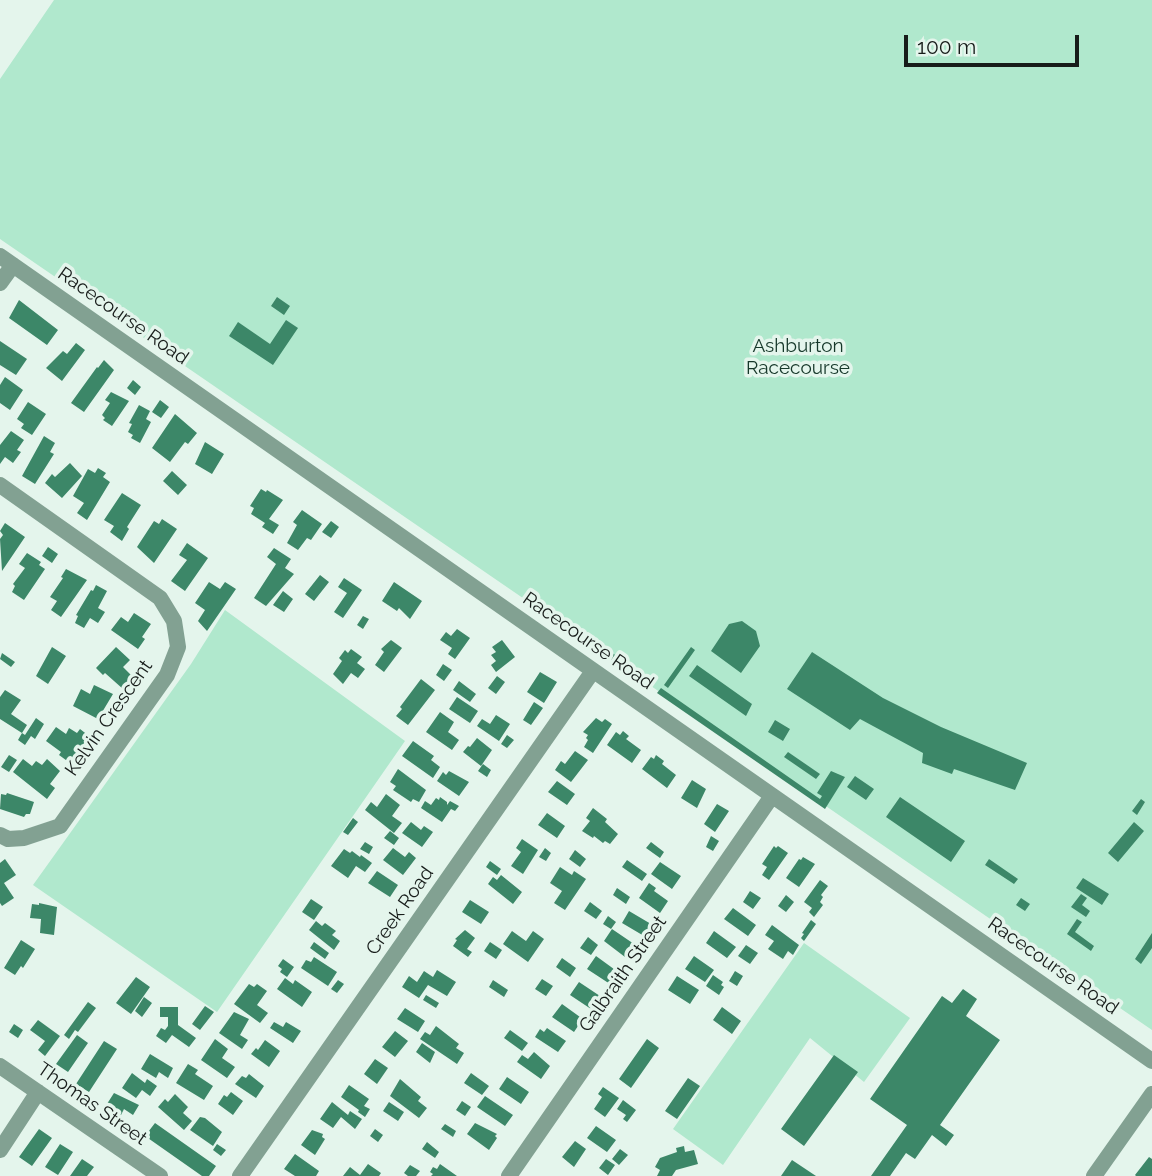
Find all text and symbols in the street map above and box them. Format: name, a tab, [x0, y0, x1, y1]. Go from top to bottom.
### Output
scale bar	[907, 21, 1082, 65]
text: 100 m	[917, 34, 976, 59]
street label: Racecourse Road	[53, 262, 193, 370]
park label: Ashburton Racecourse	[746, 335, 850, 379]
street label: Racecourse Road	[518, 587, 658, 695]
street label: Kelvin Crescent	[61, 656, 157, 780]
street label: Creek Road	[361, 863, 439, 959]
street label: Galbraith Street	[574, 911, 672, 1037]
street label: Racecourse Road	[983, 912, 1123, 1020]
street label: Thomas Street	[33, 1058, 151, 1150]

